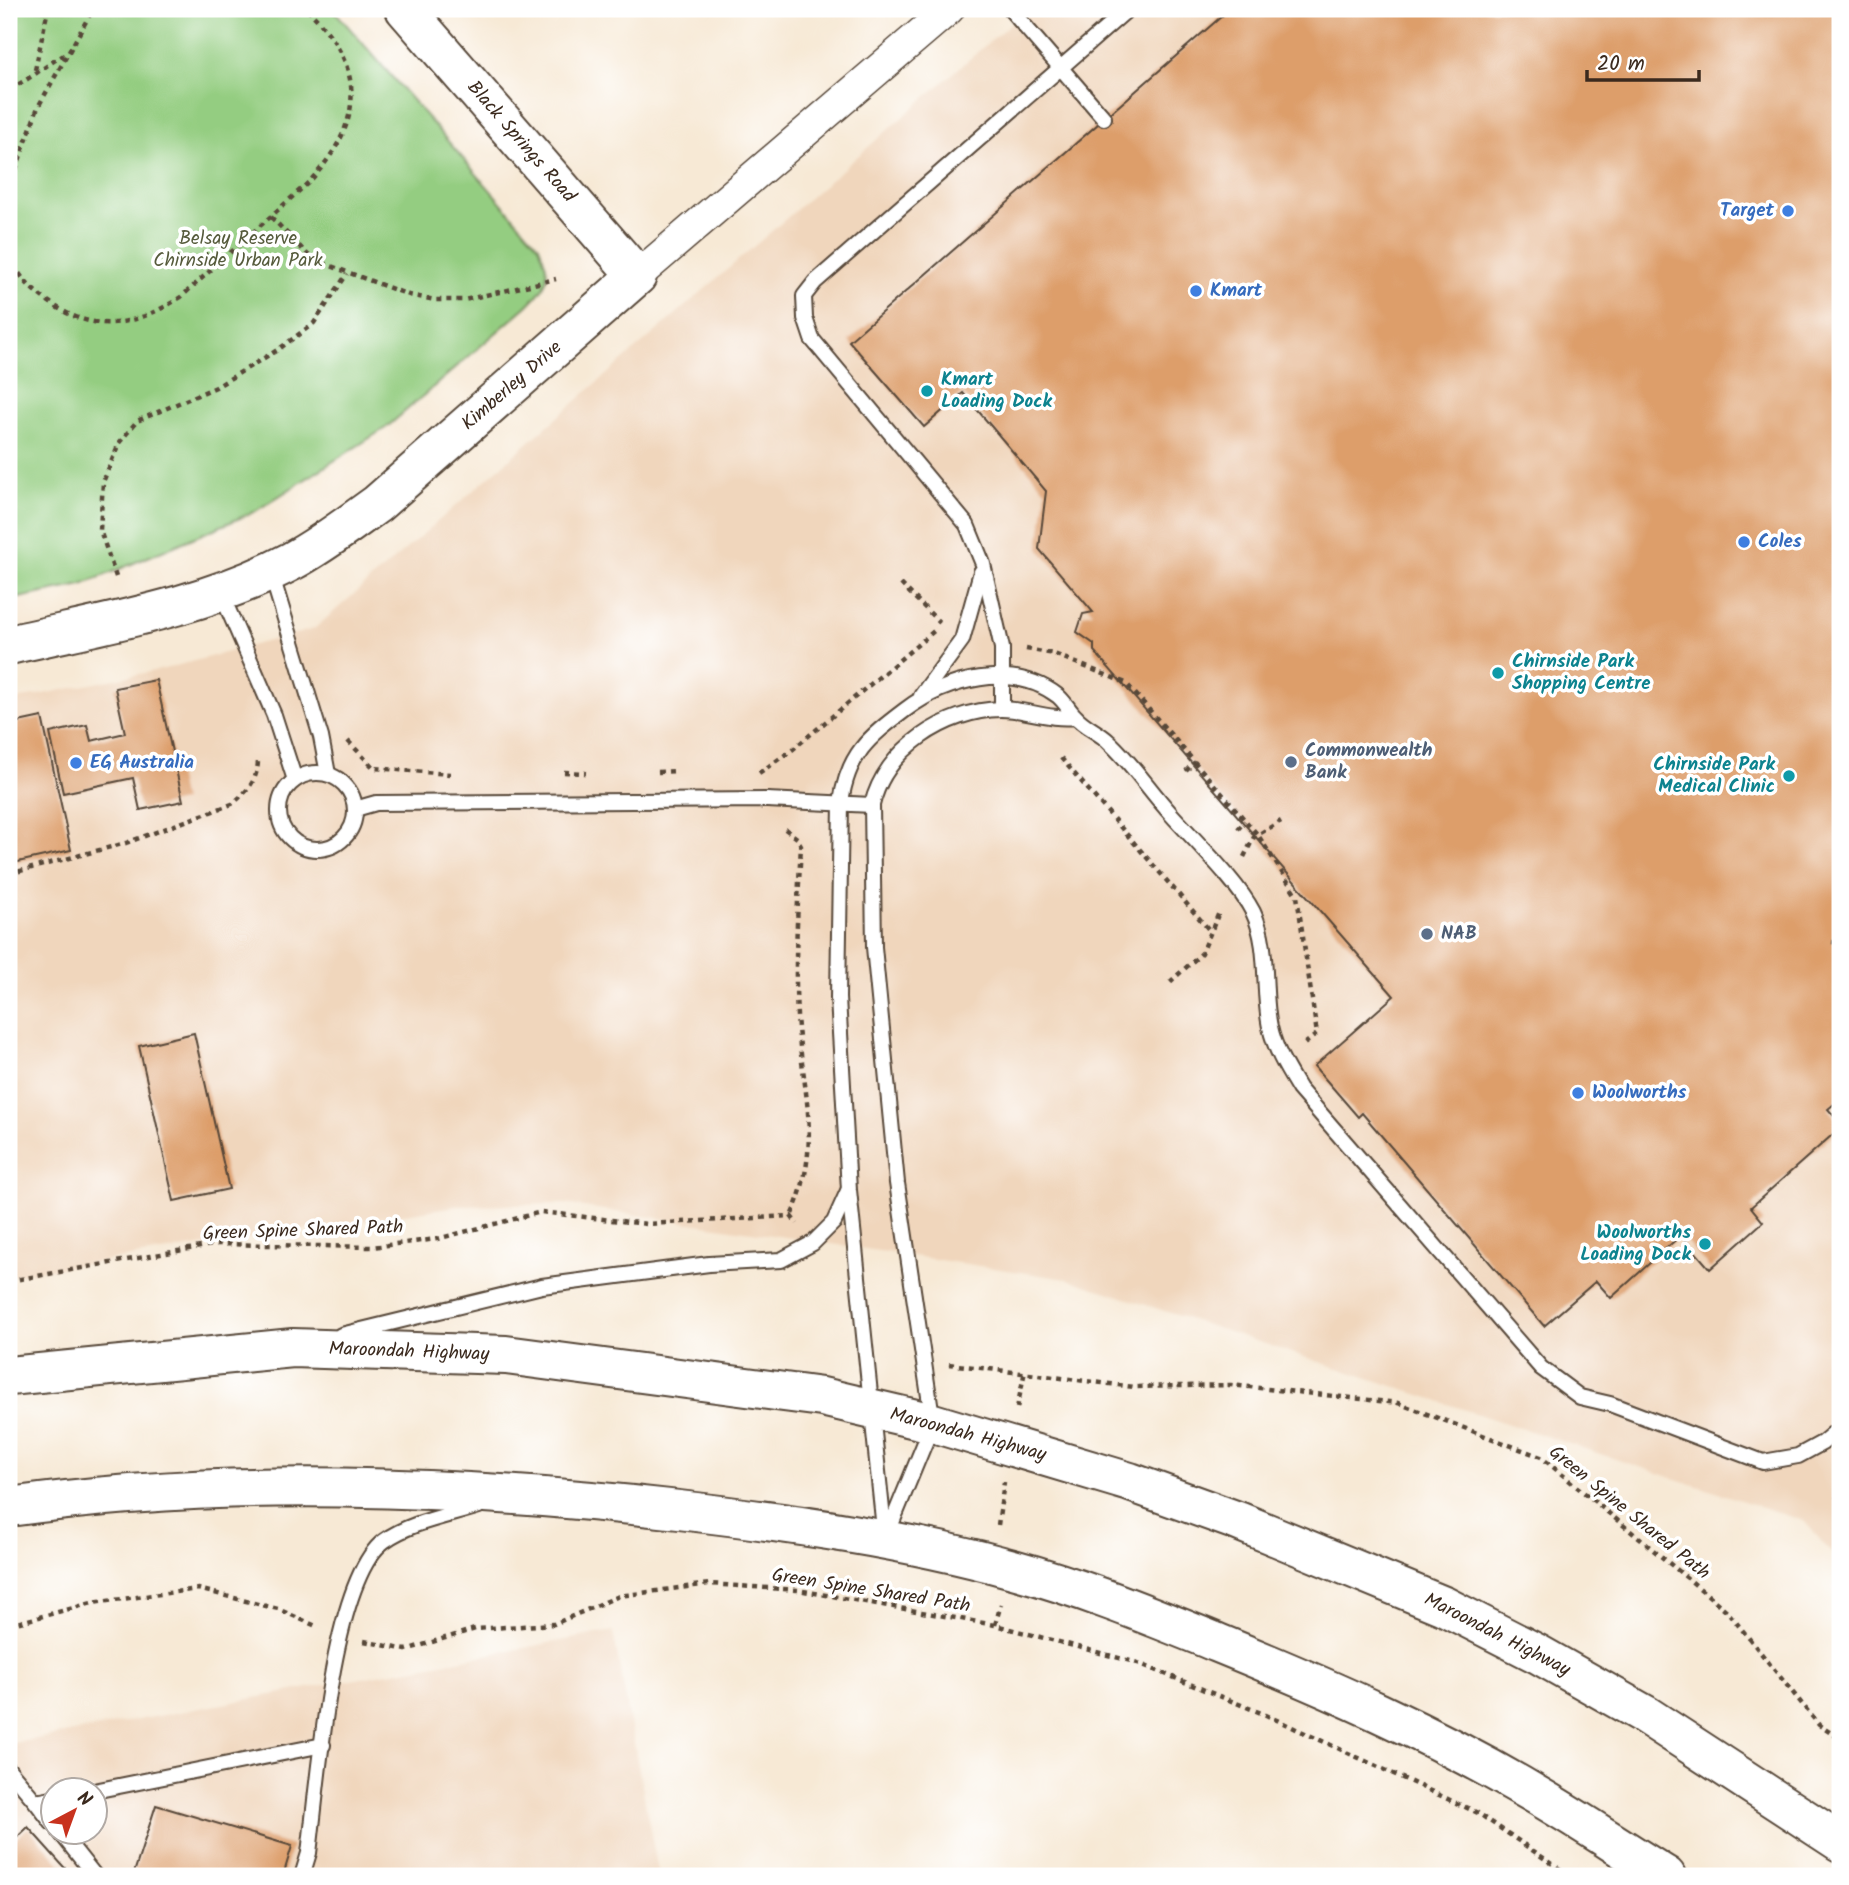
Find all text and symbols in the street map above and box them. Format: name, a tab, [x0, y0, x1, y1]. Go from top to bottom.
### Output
scale bar	[1587, 38, 1699, 82]
text: 20 m	[1597, 48, 1645, 81]
street label: Black Springs Road	[459, 74, 583, 210]
place label: Target	[1720, 196, 1774, 226]
marker: Target	[1780, 203, 1796, 219]
park label: Belsay Reserve Chirnside Urban Park	[153, 224, 323, 276]
place label: Kmart	[1210, 276, 1263, 306]
marker: Kmart	[1188, 283, 1204, 299]
street label: Kimberley Drive	[455, 333, 569, 438]
place label: Kmart Loading Dock	[941, 365, 1052, 417]
marker: Kmart Loading Dock	[919, 383, 935, 399]
place label: Coles	[1758, 527, 1802, 557]
marker: Coles	[1736, 534, 1752, 550]
place label: Chirnside Park Shopping Centre	[1512, 647, 1650, 699]
marker: Chirnside Park Shopping Centre	[1490, 665, 1506, 681]
place label: Commonwealth Bank	[1305, 736, 1433, 788]
place label: EG Australia	[90, 748, 194, 778]
place label: Chirnside Park Medical Clinic	[1653, 750, 1776, 802]
marker: Commonwealth Bank	[1283, 754, 1299, 770]
marker: EG Australia	[68, 755, 84, 771]
marker: Chirnside Park Medical Clinic	[1781, 768, 1797, 784]
place label: NAB	[1441, 919, 1477, 949]
marker: NAB	[1419, 926, 1435, 942]
place label: Woolworths	[1592, 1078, 1687, 1108]
marker: Woolworths	[1570, 1085, 1586, 1101]
street label: Green Spine Shared Path	[202, 1213, 404, 1249]
place label: Woolworths Loading Dock	[1580, 1218, 1692, 1270]
marker: Woolworths Loading Dock	[1697, 1236, 1713, 1252]
street label: Maroondah Highway	[328, 1334, 491, 1370]
street label: Maroondah Highway	[886, 1400, 1051, 1471]
street label: Green Spine Shared Path	[1542, 1438, 1716, 1588]
street label: Green Spine Shared Path	[770, 1560, 972, 1622]
street label: Maroondah Highway	[1419, 1585, 1576, 1685]
north arrow	[38, 1776, 108, 1846]
text: N	[69, 1784, 98, 1815]

